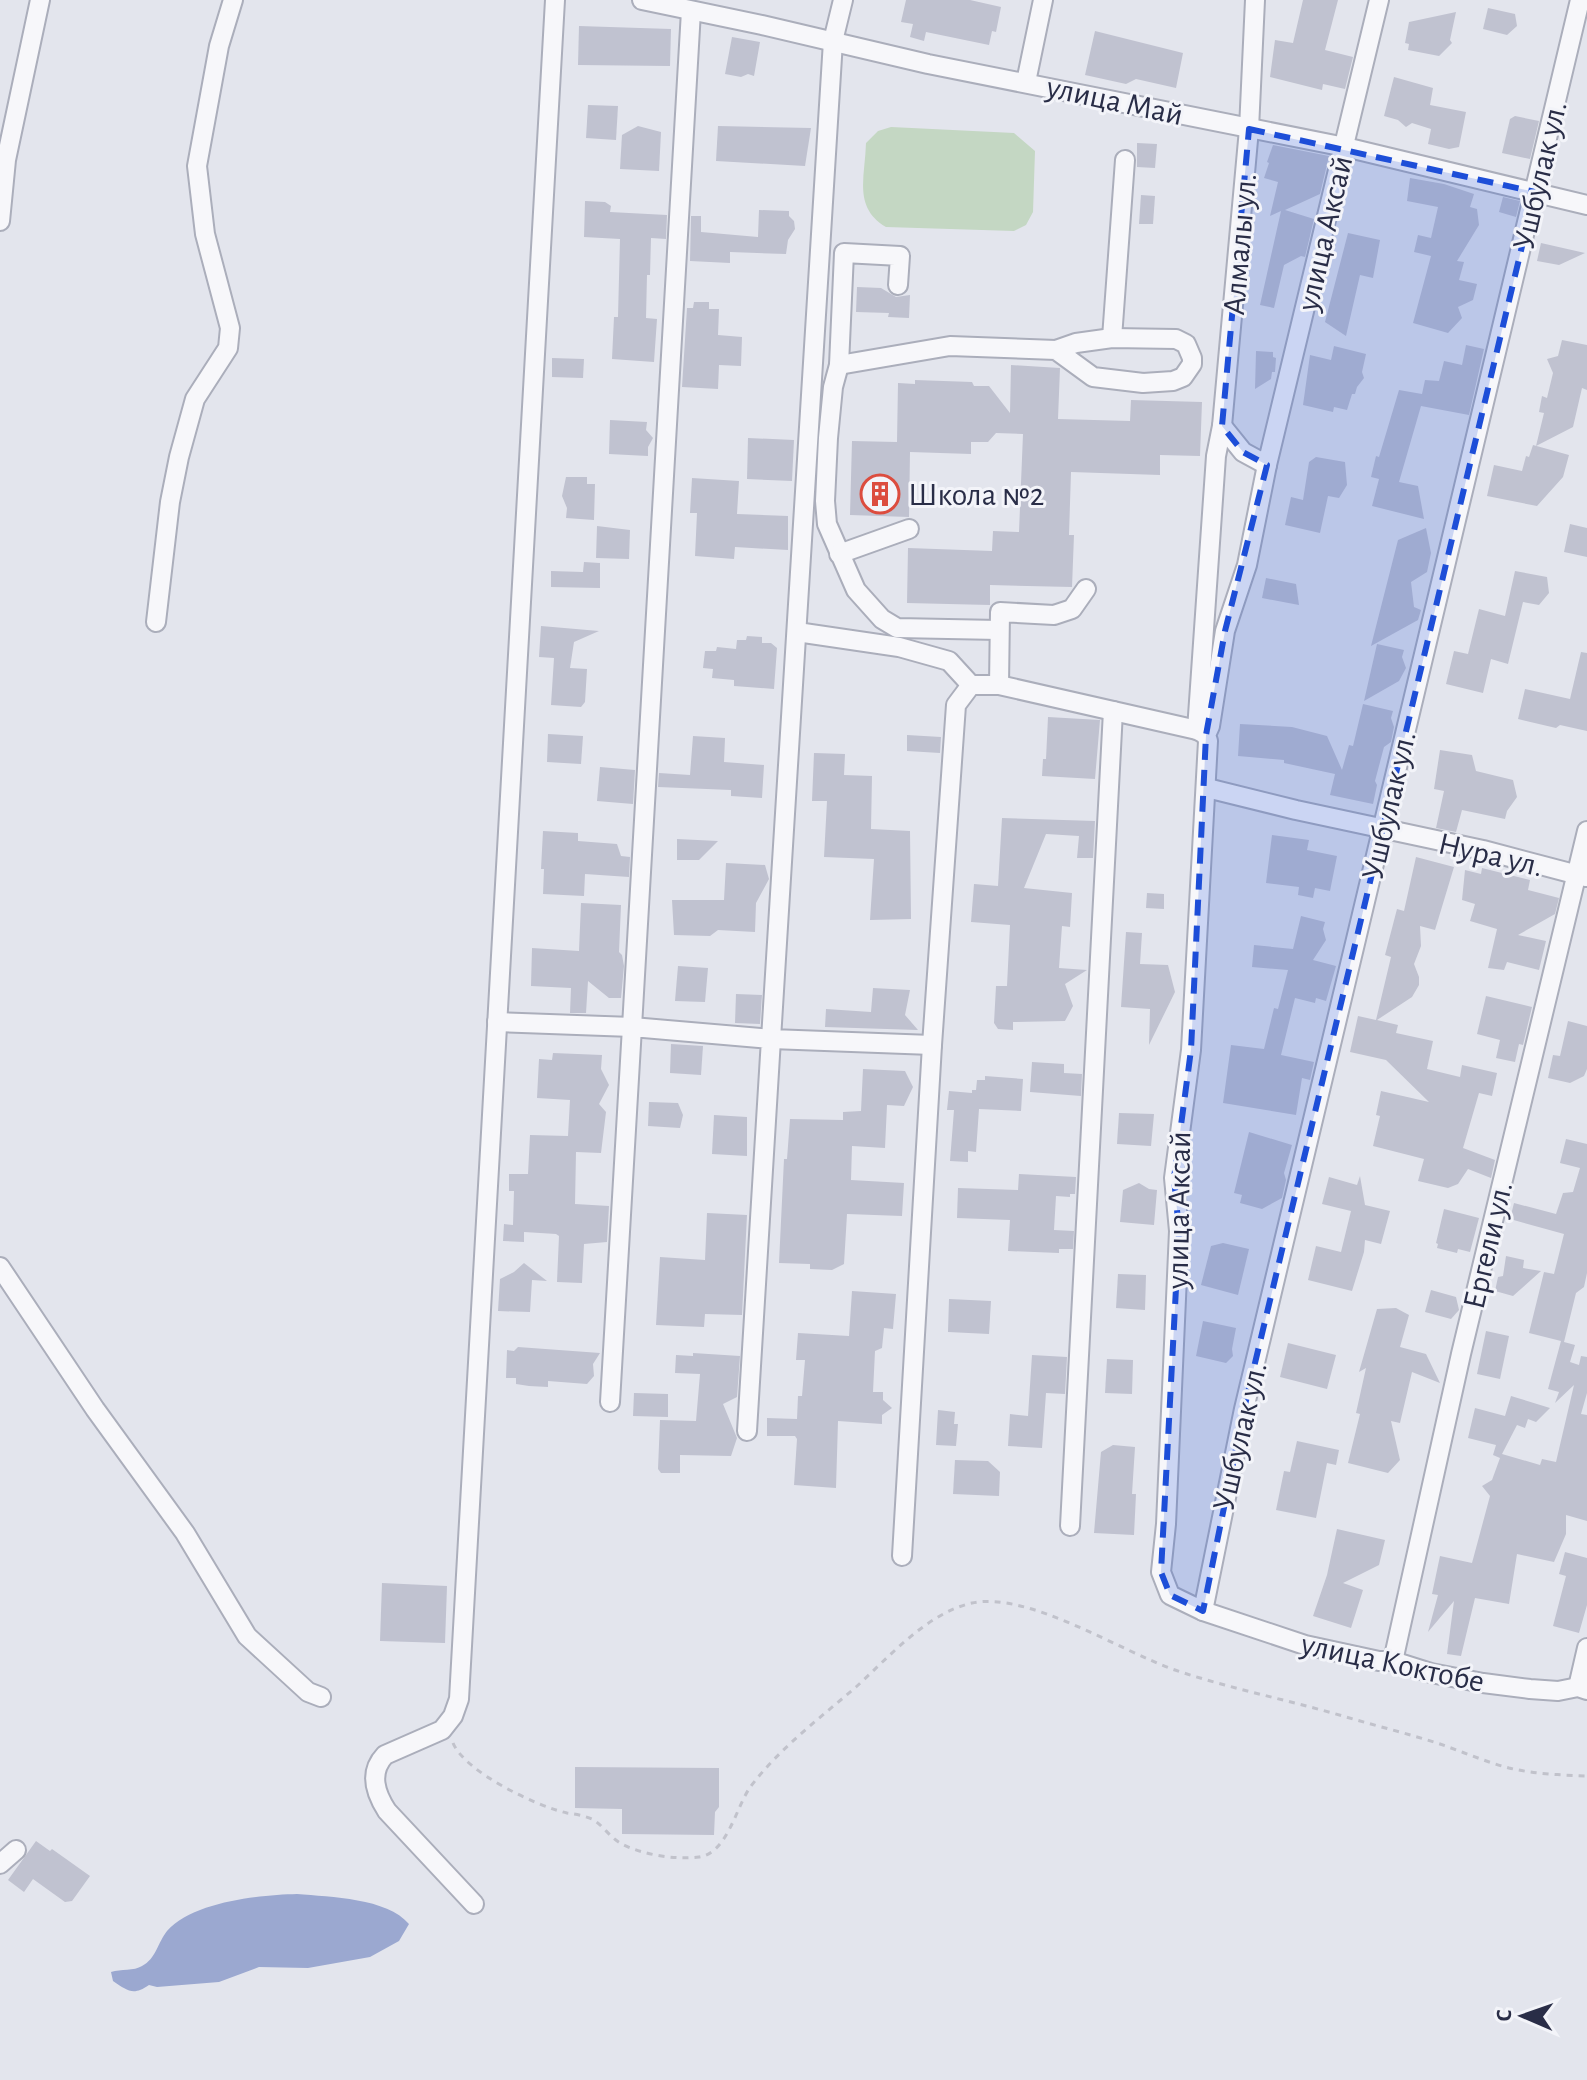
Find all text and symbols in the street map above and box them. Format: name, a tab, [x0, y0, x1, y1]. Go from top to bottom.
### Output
street label: улица Май	[1043, 71, 1186, 131]
street label: Ушбулак ул.	[1507, 98, 1573, 253]
street label: улица Аксай	[1291, 153, 1358, 315]
street label: Алмалы ул.	[1218, 172, 1262, 317]
building icon: Школа №2	[859, 473, 901, 515]
place label: Школа №2	[908, 479, 1044, 511]
street label: Ушбулак ул.	[1356, 728, 1422, 883]
street label: Нура ул.	[1435, 827, 1546, 883]
street label: улица Аксай	[1162, 1131, 1196, 1290]
street label: Ергели ул.	[1458, 1178, 1518, 1312]
street label: Ушбулак ул.	[1207, 1359, 1273, 1514]
street label: улица Коктобе	[1297, 1628, 1487, 1698]
north arrow	[1483, 1976, 1563, 2056]
text: С	[1493, 2009, 1515, 2022]

